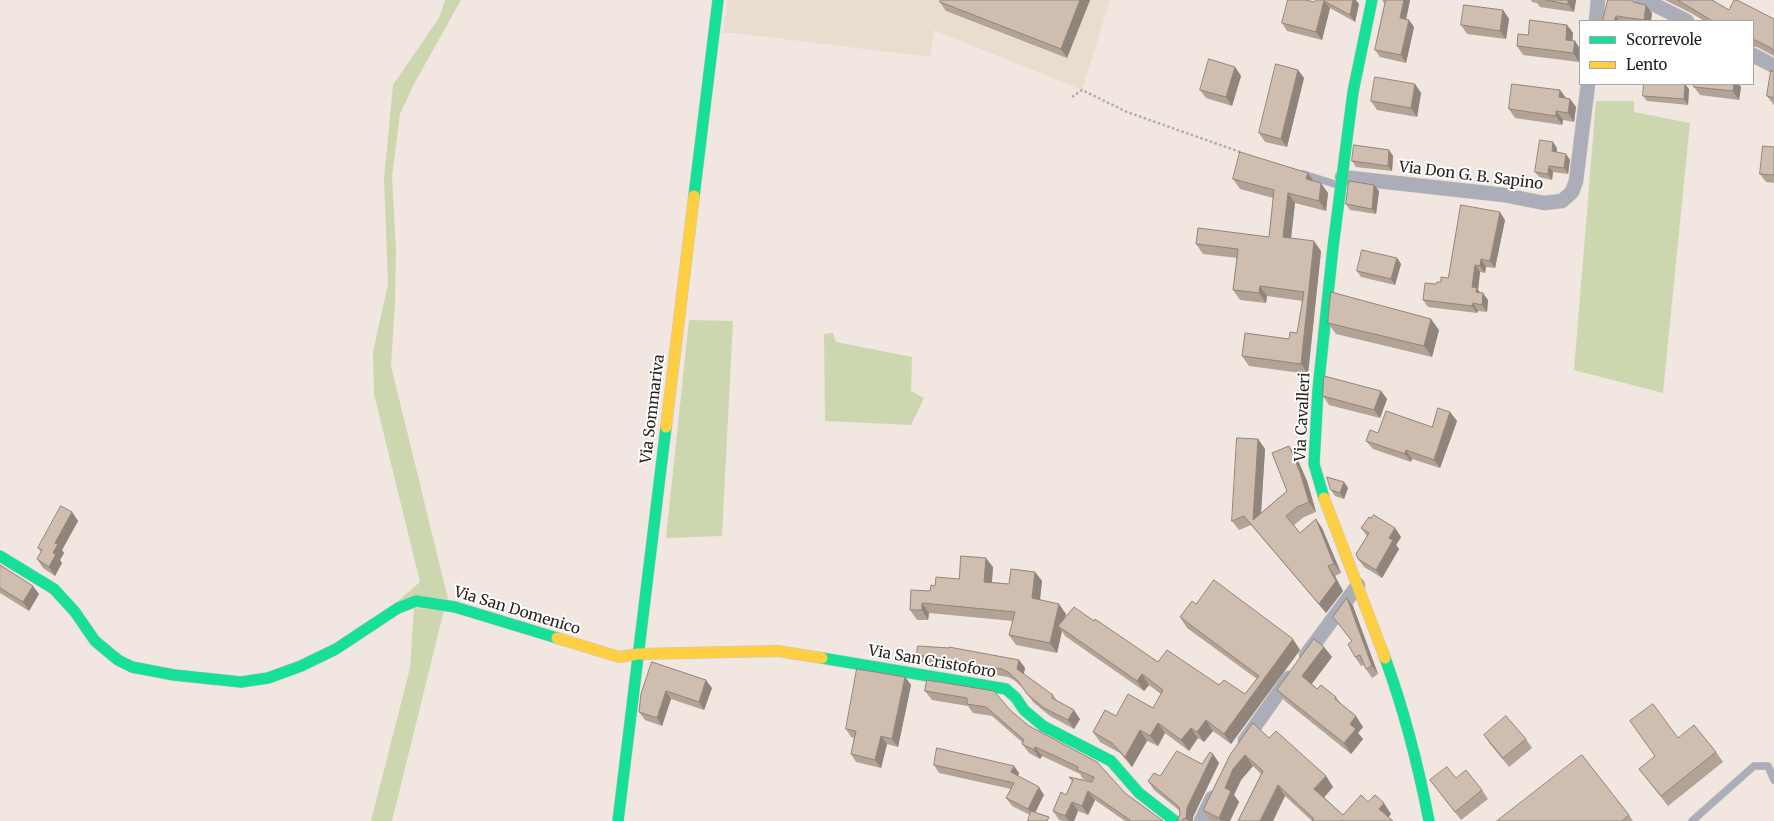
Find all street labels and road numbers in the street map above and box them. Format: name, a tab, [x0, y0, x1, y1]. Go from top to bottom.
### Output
street label: Via Don G. B. Sapino	[1398, 158, 1544, 194]
street label: Via Sommariva	[637, 353, 669, 465]
street label: Via Cavalleri	[1292, 372, 1314, 462]
street label: Via San Domenico	[452, 583, 582, 639]
street label: Via San Cristoforo	[867, 642, 997, 682]

